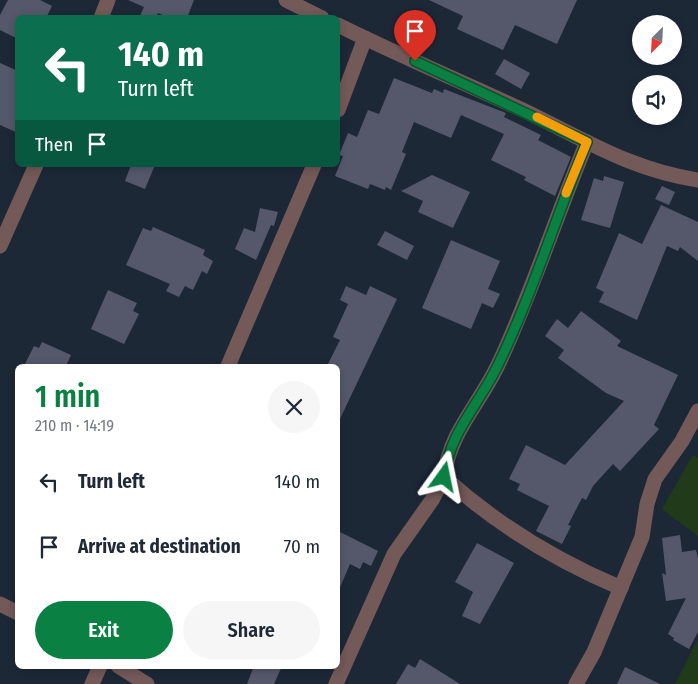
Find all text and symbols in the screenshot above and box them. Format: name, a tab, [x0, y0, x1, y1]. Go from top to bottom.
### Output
pin	[394, 10, 436, 61]
north arrow	[632, 15, 682, 65]
map controls	[632, 15, 682, 125]
icon: arrive	[401, 17, 429, 45]
text: 140 m	[118, 33, 204, 75]
icon: left	[35, 35, 100, 100]
text: Turn left	[118, 75, 194, 102]
button: sound	[632, 75, 682, 125]
icon: arrive	[83, 130, 111, 158]
text: Then	[35, 133, 73, 156]
text: 1 min	[35, 379, 100, 415]
button: close	[268, 381, 320, 433]
text: 210 m · 14:19	[35, 416, 114, 435]
position arrow	[417, 450, 469, 502]
icon: left	[35, 468, 63, 496]
text: Turn left	[78, 470, 145, 493]
text: 140 m	[274, 470, 320, 493]
icon: arrive	[35, 533, 63, 561]
text: Arrive at destination	[78, 535, 241, 558]
text: 70 m	[284, 535, 320, 558]
button: Exit	[35, 601, 173, 659]
button: Share	[183, 601, 320, 659]

